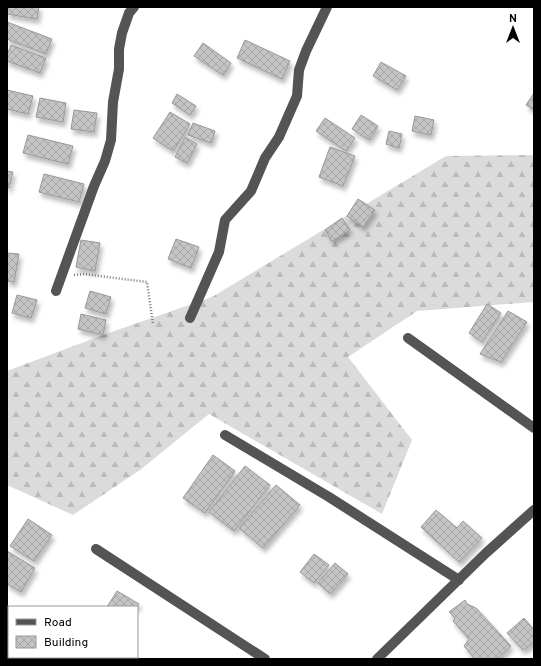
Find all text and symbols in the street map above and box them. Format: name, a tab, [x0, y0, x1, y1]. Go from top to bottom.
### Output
north arrow	[493, 8, 533, 48]
text: N	[509, 12, 517, 26]
legend	[8, 606, 138, 658]
text: Road	[44, 615, 72, 631]
text: Building	[44, 635, 88, 651]

